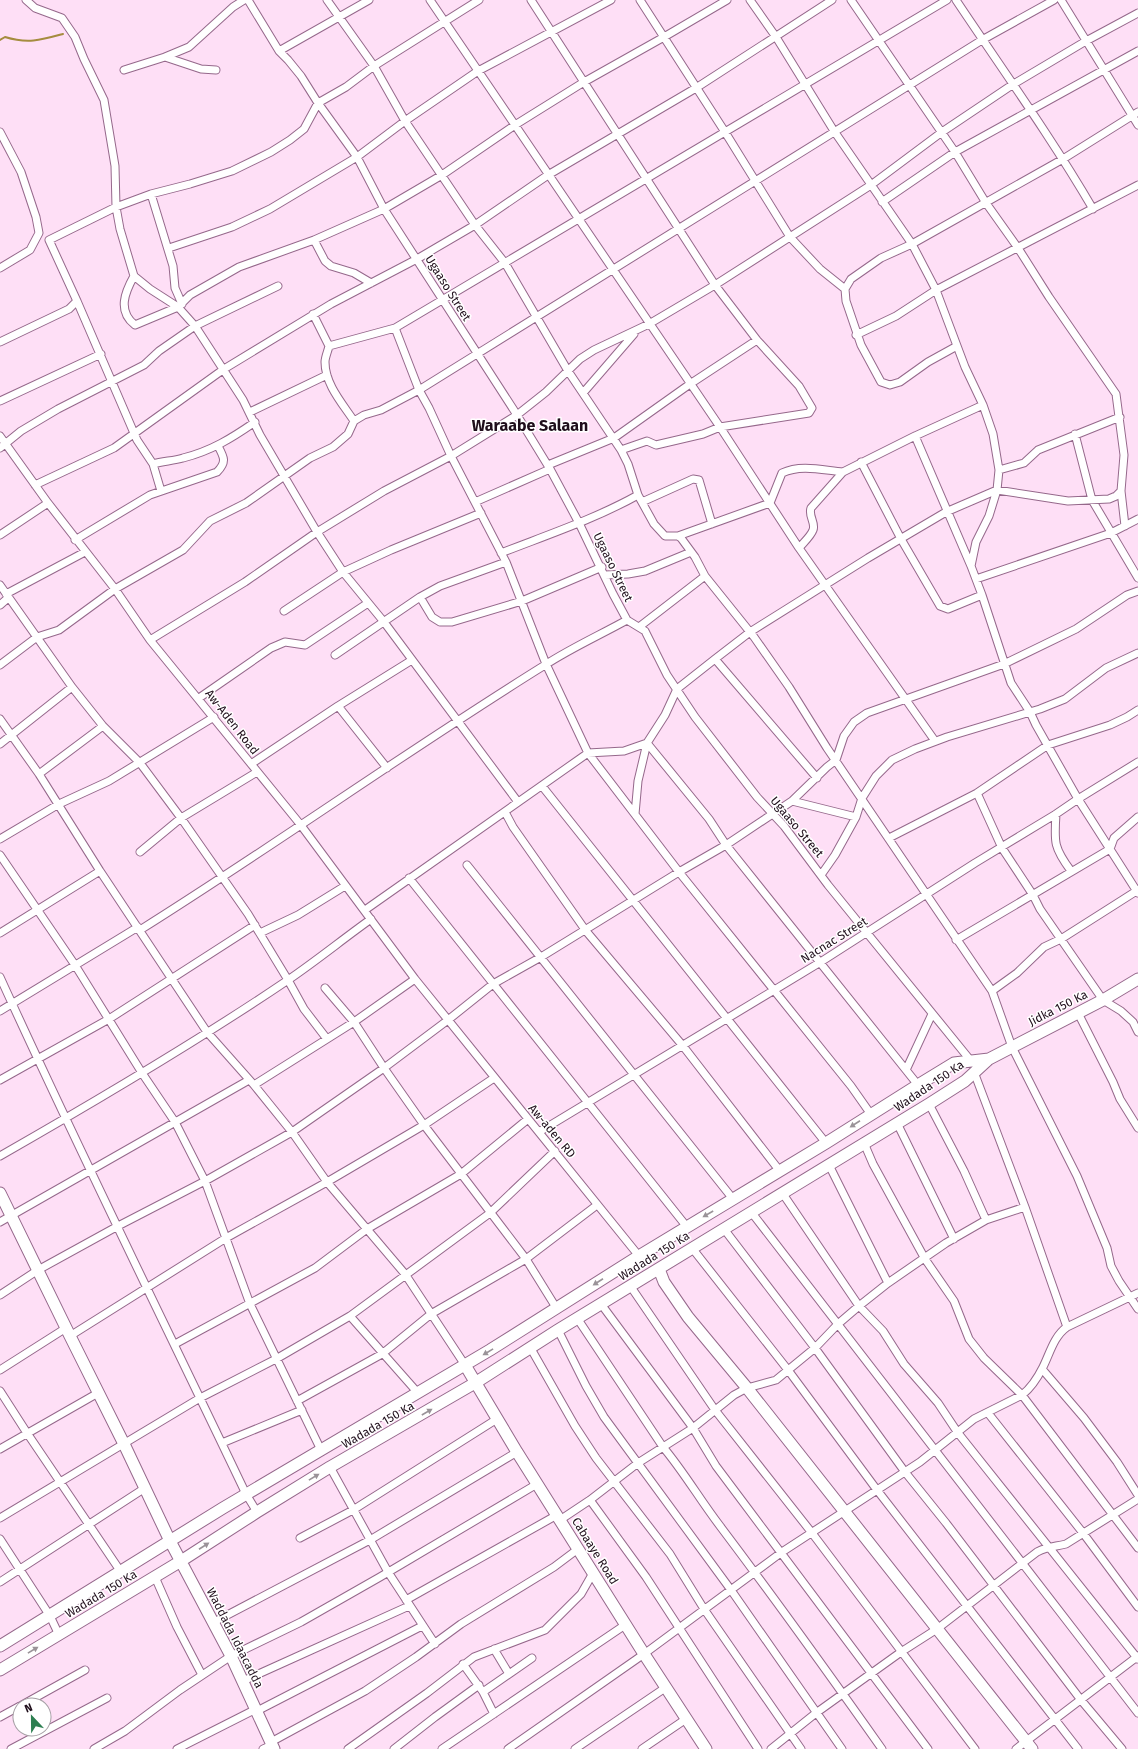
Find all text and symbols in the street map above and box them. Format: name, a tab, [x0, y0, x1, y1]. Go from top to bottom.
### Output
street label: Ugaaso Street	[422, 252, 474, 324]
district label: Waraabe Salaan	[472, 416, 588, 435]
street label: Ugaaso Street	[590, 530, 636, 604]
street label: Aw-Aden Road	[202, 687, 262, 757]
street label: Ugaaso Street	[767, 794, 827, 861]
street label: Nacnac Street	[798, 914, 870, 966]
street label: Jidka 150 Ka	[1026, 987, 1090, 1029]
street label: Wadada 150 Ka	[891, 1057, 967, 1115]
street label: Aw-aden RD	[526, 1101, 579, 1161]
one-way arrow	[850, 1120, 860, 1128]
one-way arrow	[702, 1210, 714, 1217]
street label: Wadada 150 Ka	[616, 1229, 692, 1283]
one-way arrow	[592, 1279, 604, 1286]
one-way arrow	[482, 1348, 494, 1355]
street label: Wadada 150 Ka	[339, 1399, 417, 1451]
one-way arrow	[421, 1408, 433, 1415]
one-way arrow	[309, 1473, 319, 1481]
street label: Cabaaye Road	[569, 1515, 621, 1587]
one-way arrow	[199, 1542, 209, 1550]
street label: Wadada 150 Ka	[63, 1567, 139, 1621]
street label: Waddada Idaacadda	[204, 1586, 266, 1690]
one-way arrow	[27, 1647, 39, 1654]
north arrow	[12, 1697, 52, 1737]
text: N	[23, 1701, 34, 1716]

